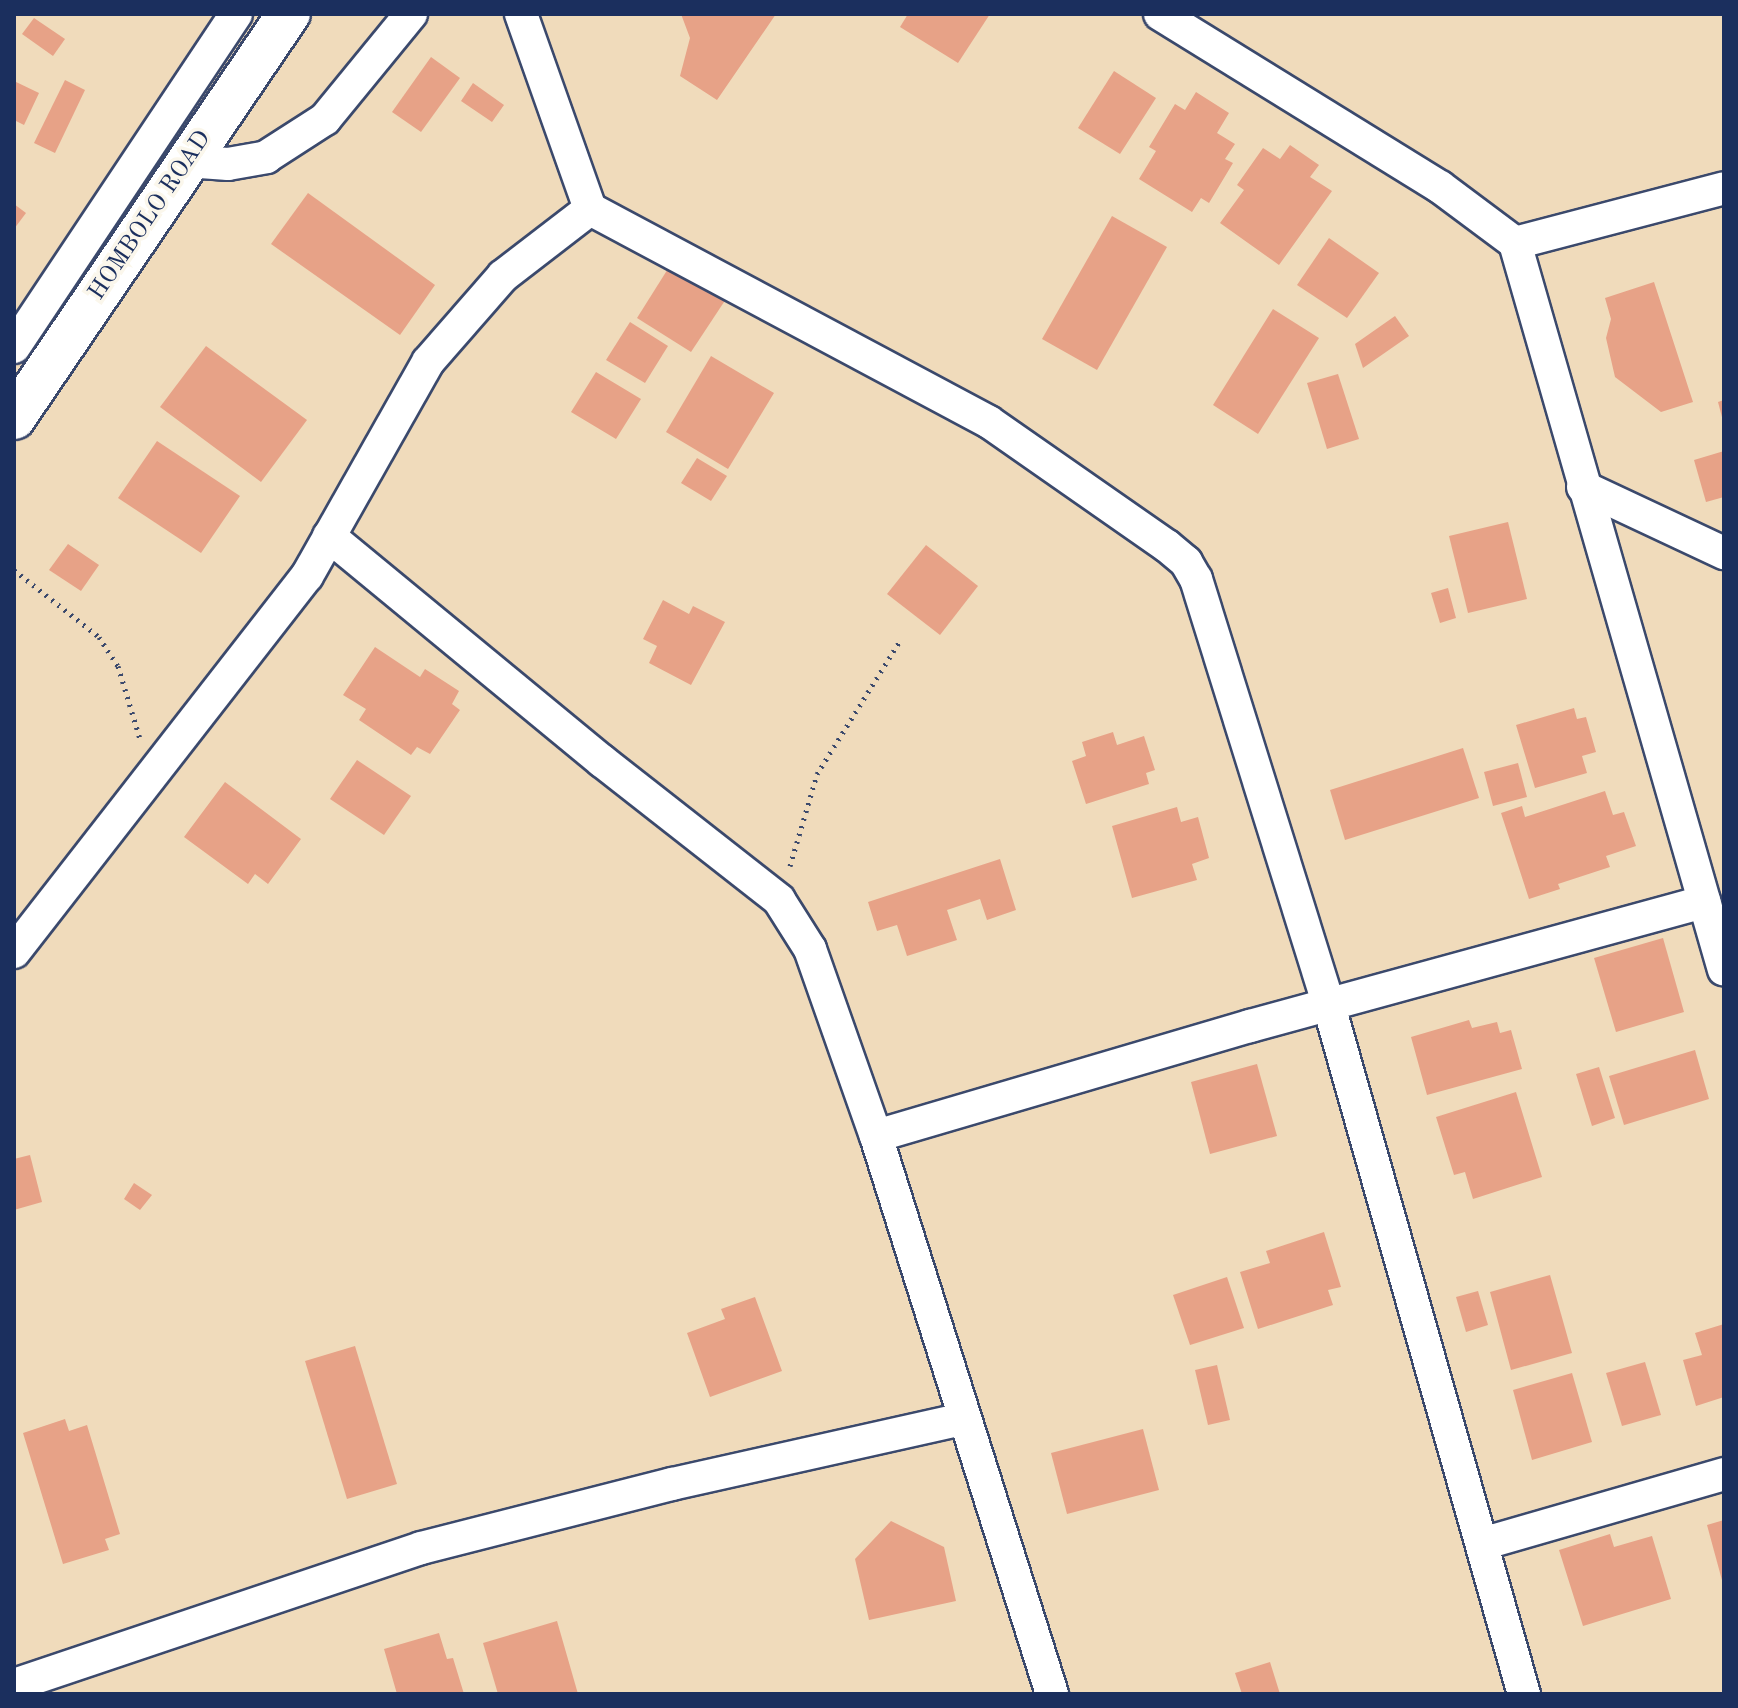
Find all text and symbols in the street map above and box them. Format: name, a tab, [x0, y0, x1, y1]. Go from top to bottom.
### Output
street label: HOMBOLO ROAD	[84, 126, 218, 306]

